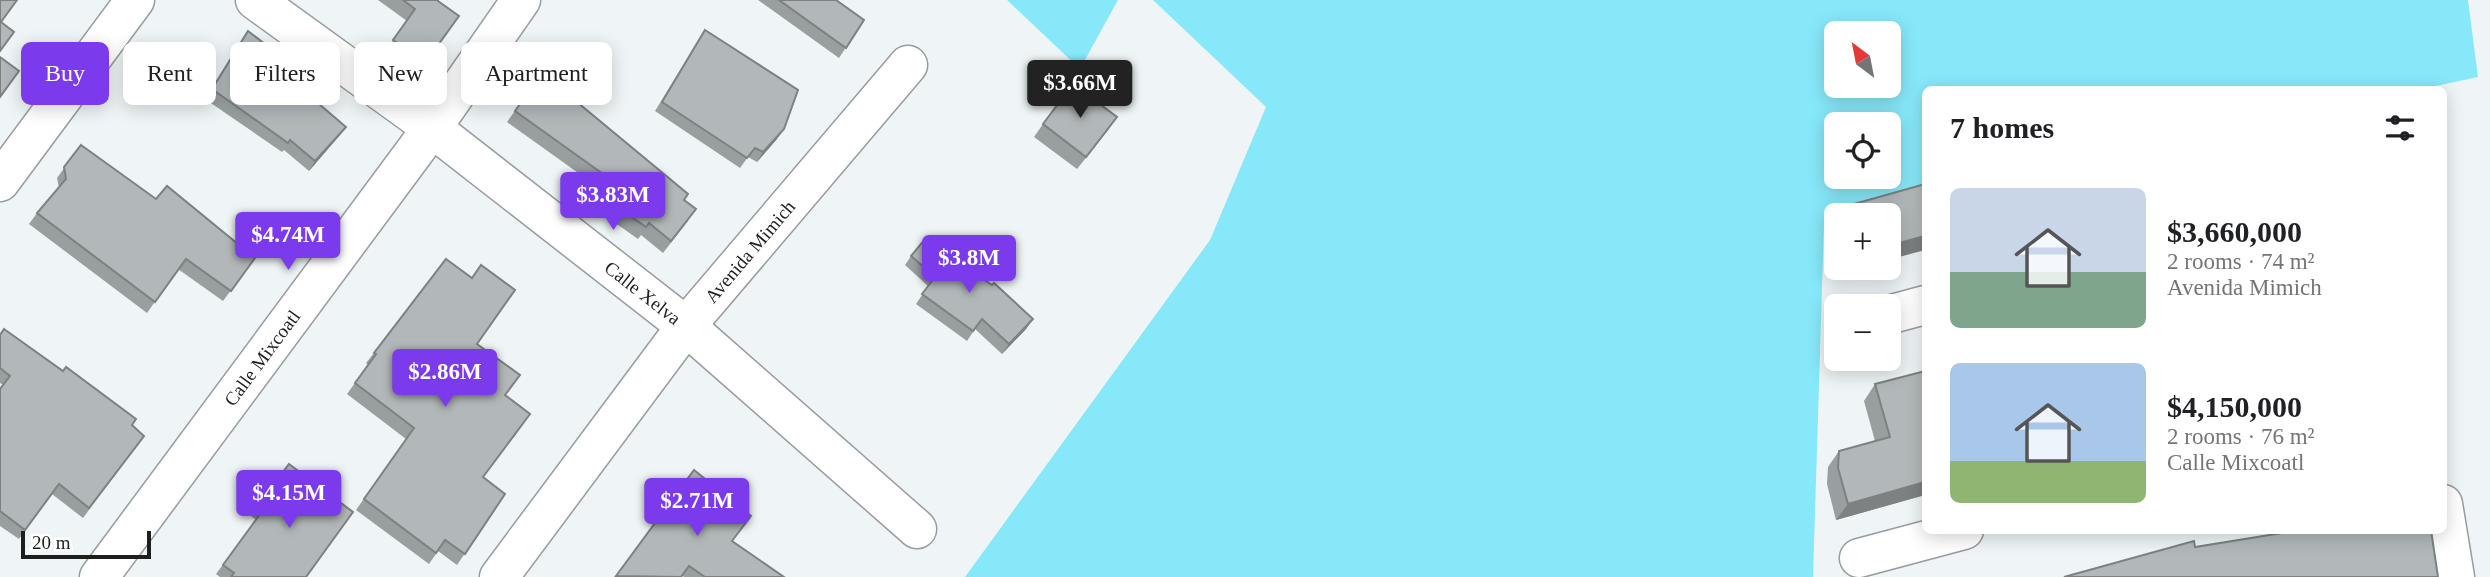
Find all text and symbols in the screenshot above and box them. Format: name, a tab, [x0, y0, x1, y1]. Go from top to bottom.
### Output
north arrow	[1824, 21, 1900, 98]
map controls	[1824, 21, 1901, 371]
chip: Buy	[21, 42, 109, 105]
chip: Rent	[123, 42, 216, 105]
chip: Filters	[230, 42, 340, 105]
chip: New	[354, 42, 447, 105]
chip: Apartment	[461, 42, 612, 105]
pin: $3.66M	[1023, 60, 1137, 120]
text: $3.66M	[1043, 70, 1117, 95]
icon: filters	[2381, 109, 2419, 147]
text: 7 homes	[1950, 111, 2054, 144]
button: locate	[1824, 112, 1901, 189]
pin: $3.83M	[556, 173, 670, 232]
text: $3.83M	[576, 182, 650, 207]
street label: Avenida Mimich	[700, 196, 800, 307]
button: +	[1824, 203, 1901, 280]
pin: $4.74M	[231, 212, 345, 272]
text: $3,660,000	[2167, 215, 2302, 248]
icon: home	[2006, 216, 2090, 300]
text: $4.74M	[251, 222, 325, 247]
pin: $3.8M	[920, 236, 1018, 295]
text: $3.8M	[938, 245, 1000, 270]
text: 2 rooms · 74 m²	[2167, 249, 2314, 274]
street label: Calle Xelva	[601, 257, 685, 329]
text: Avenida Mimich	[2167, 275, 2322, 300]
button: −	[1824, 294, 1901, 371]
street label: Calle Mixcoatl	[220, 306, 304, 410]
pin: $2.86M	[388, 350, 502, 409]
text: $2.86M	[408, 359, 482, 384]
text: $4,150,000	[2167, 390, 2302, 423]
icon: home	[2006, 391, 2090, 475]
text: 2 rooms · 76 m²	[2167, 424, 2314, 449]
text: Calle Mixcoatl	[2167, 450, 2304, 475]
pin: $4.15M	[232, 470, 346, 530]
pin: $2.71M	[640, 478, 754, 538]
text: $4.15M	[252, 480, 326, 505]
text: $2.71M	[660, 488, 734, 513]
scale bar	[21, 528, 150, 560]
text: 20 m	[32, 532, 71, 553]

